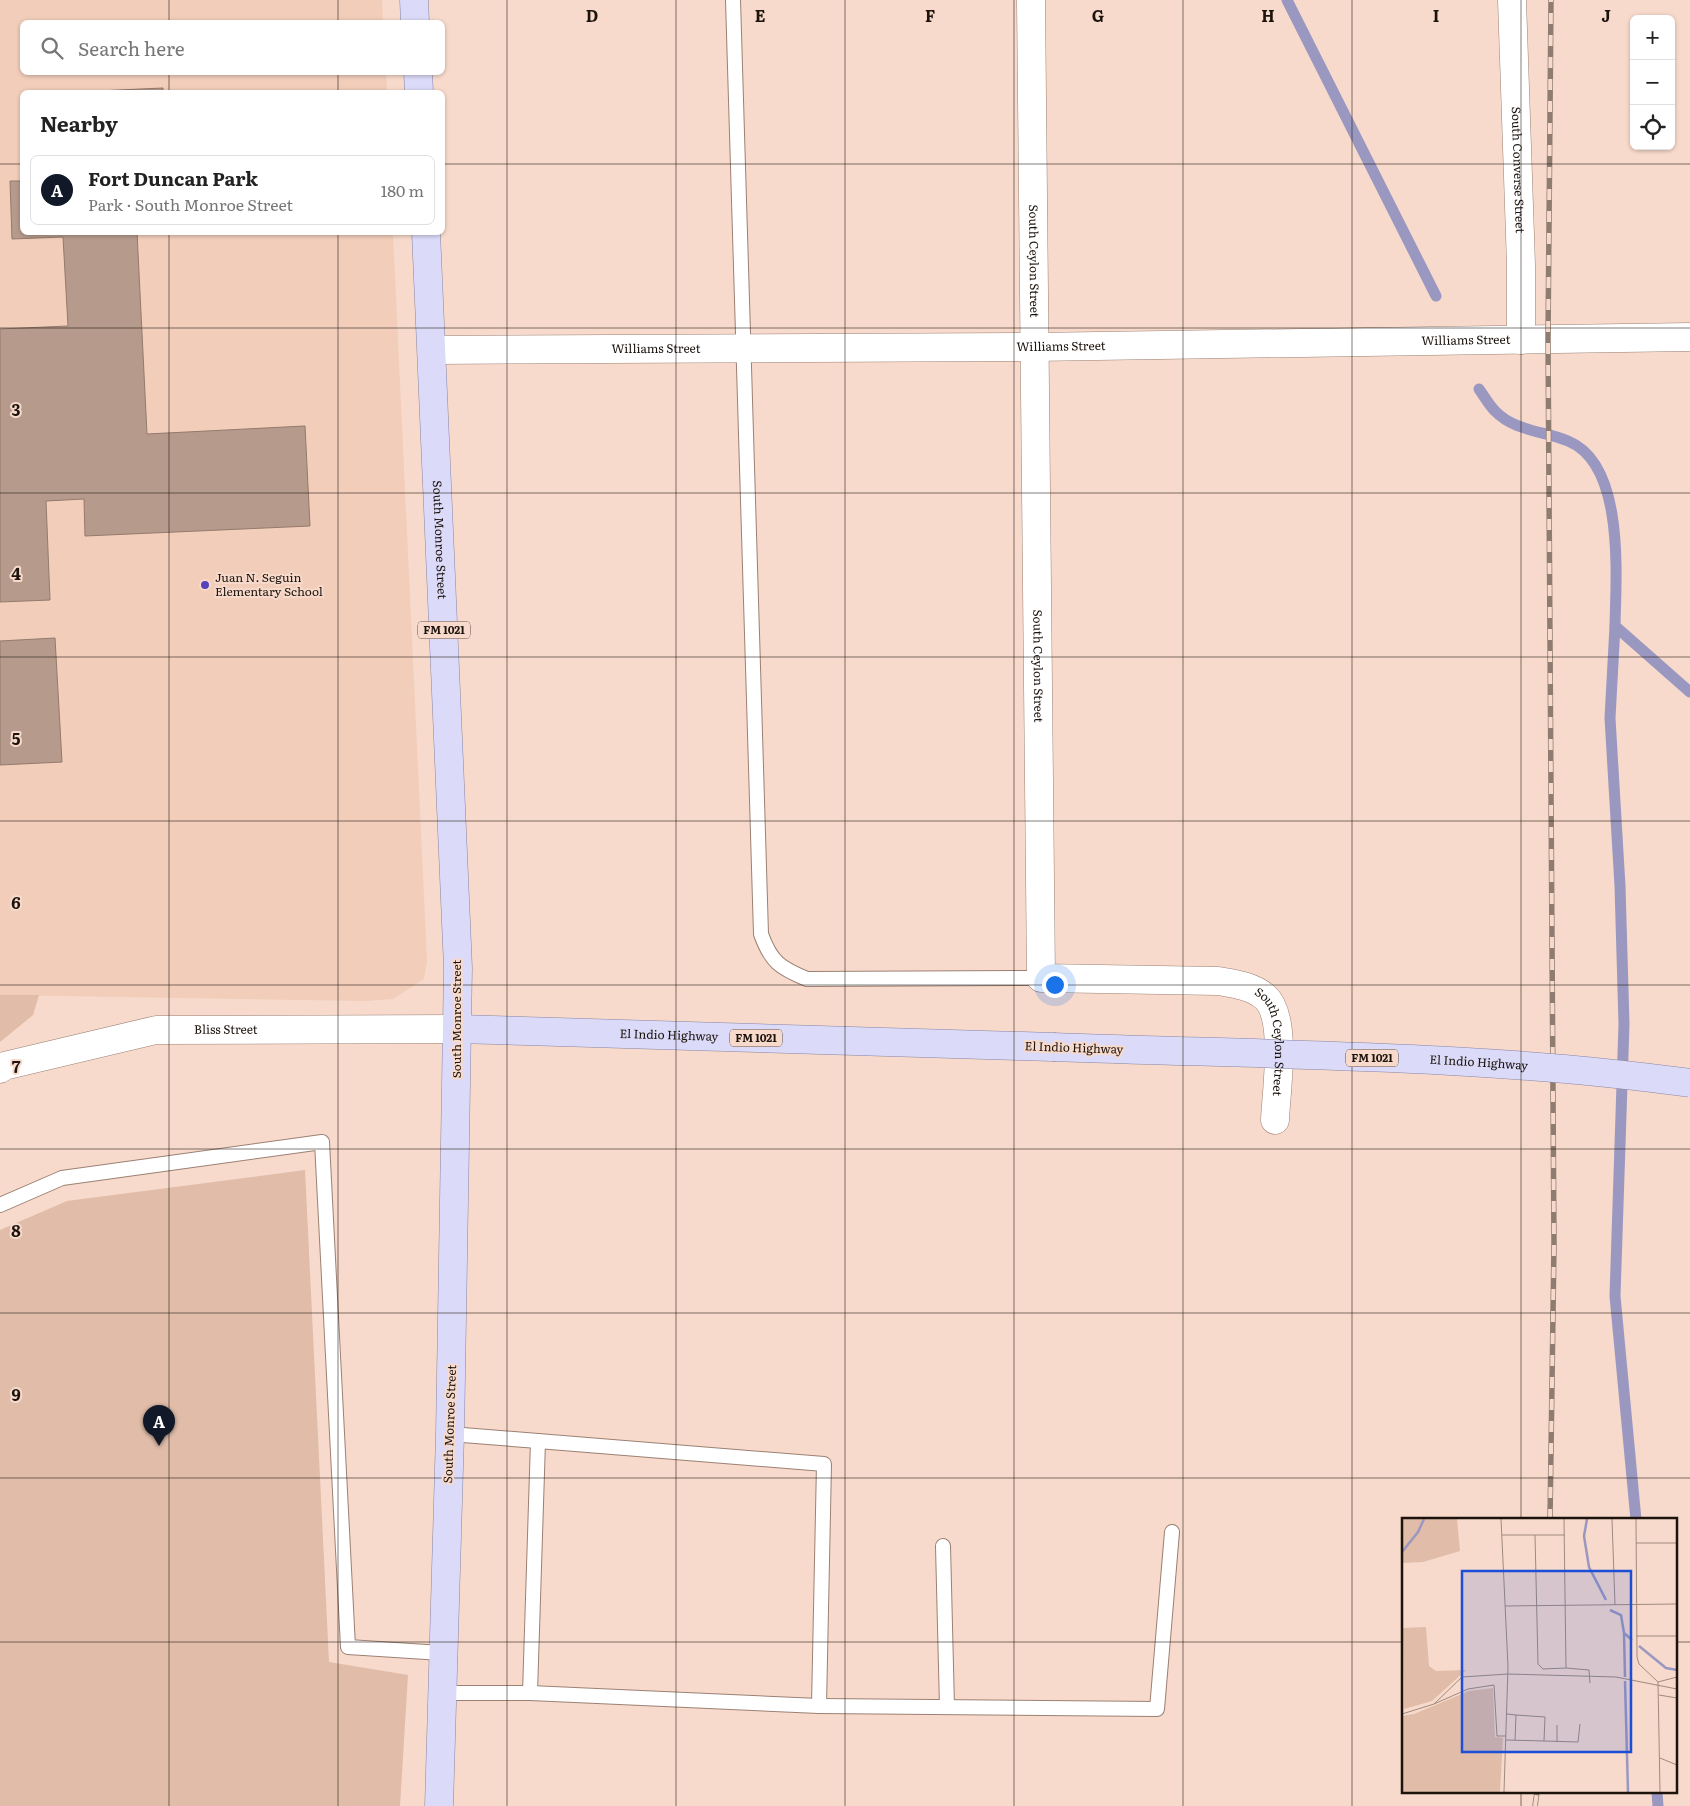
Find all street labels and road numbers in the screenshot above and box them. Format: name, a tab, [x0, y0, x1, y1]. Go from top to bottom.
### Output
street label: South Converse Street	[1508, 106, 1530, 234]
street label: South Ceylon Street	[1025, 204, 1044, 318]
street label: Williams Street	[1421, 330, 1511, 349]
street label: Williams Street	[1016, 336, 1106, 355]
street label: Williams Street	[611, 339, 701, 357]
street label: South Monroe Street	[429, 480, 452, 600]
street label: South Ceylon Street	[1029, 609, 1048, 723]
road number: FM 1021	[418, 622, 470, 638]
street label: South Monroe Street	[447, 960, 465, 1078]
street label: South Ceylon Street	[1252, 982, 1289, 1097]
street label: Bliss Street	[194, 1020, 258, 1038]
street label: El Indio Highway	[619, 1024, 719, 1045]
road number: FM 1021	[730, 1030, 782, 1046]
street label: El Indio Highway	[1024, 1036, 1124, 1058]
road number: FM 1021	[1346, 1050, 1398, 1066]
street label: El Indio Highway	[1429, 1050, 1529, 1074]
street label: South Monroe Street	[438, 1364, 460, 1484]

